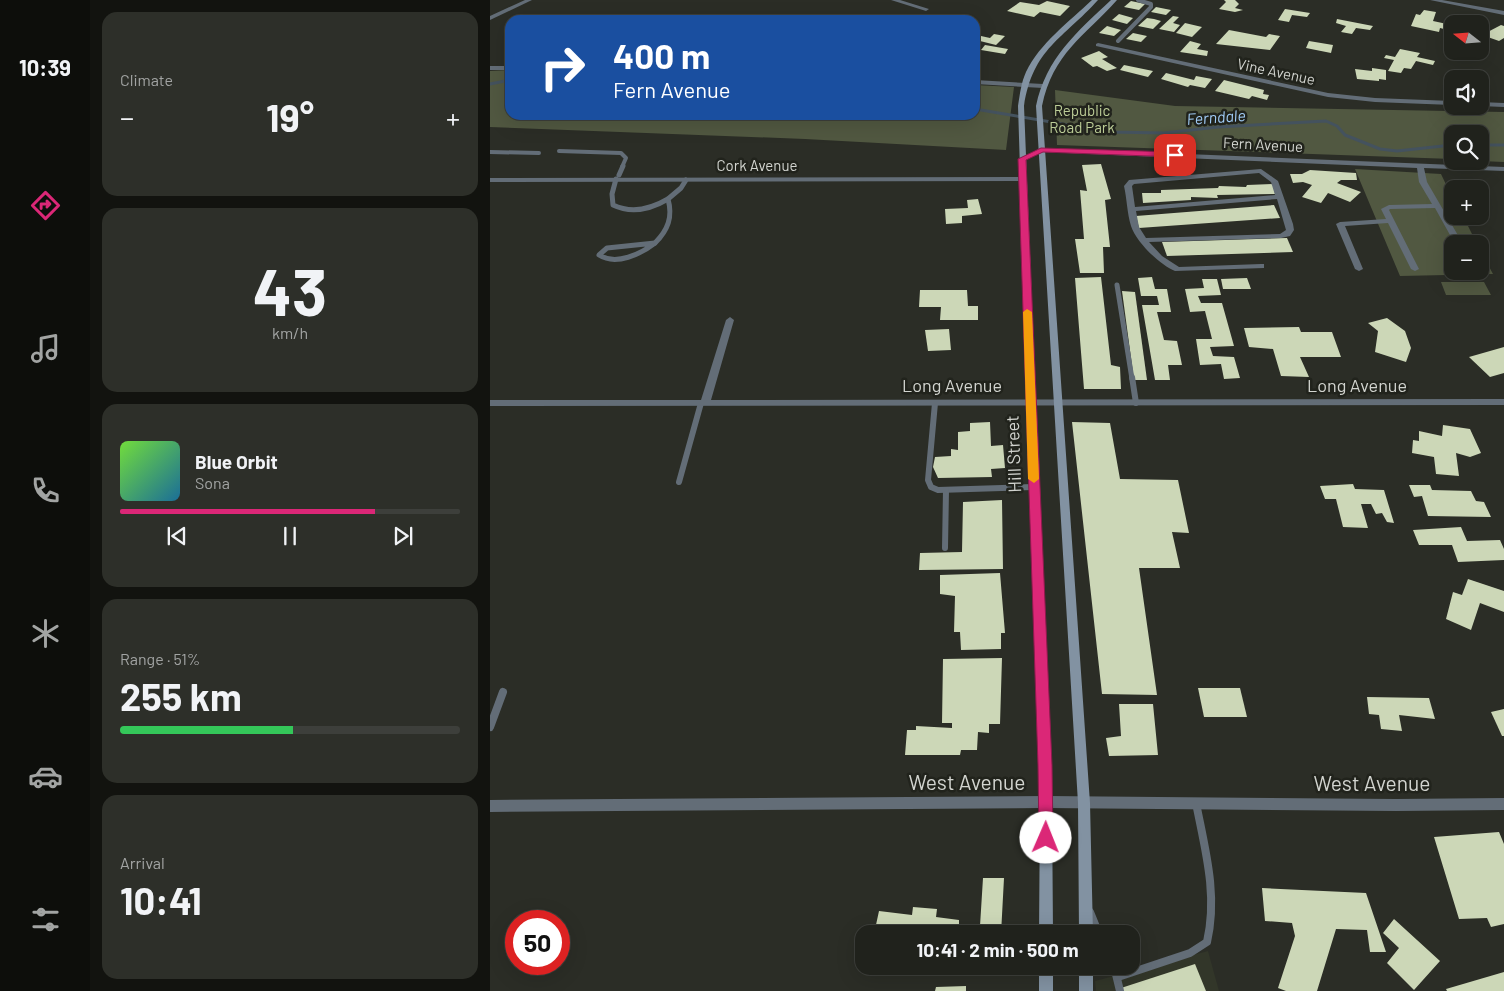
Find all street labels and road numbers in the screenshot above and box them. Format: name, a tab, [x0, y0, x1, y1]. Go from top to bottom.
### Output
street label: Vine Avenue	[1236, 54, 1317, 88]
street label: Fern Avenue	[1223, 133, 1304, 155]
street label: Cork Avenue	[717, 156, 797, 174]
street label: Long Avenue	[902, 374, 1002, 396]
street label: Long Avenue	[1307, 374, 1407, 396]
street label: Hill Street	[1001, 415, 1025, 493]
street label: West Avenue	[908, 769, 1026, 794]
street label: West Avenue	[1313, 770, 1431, 795]

